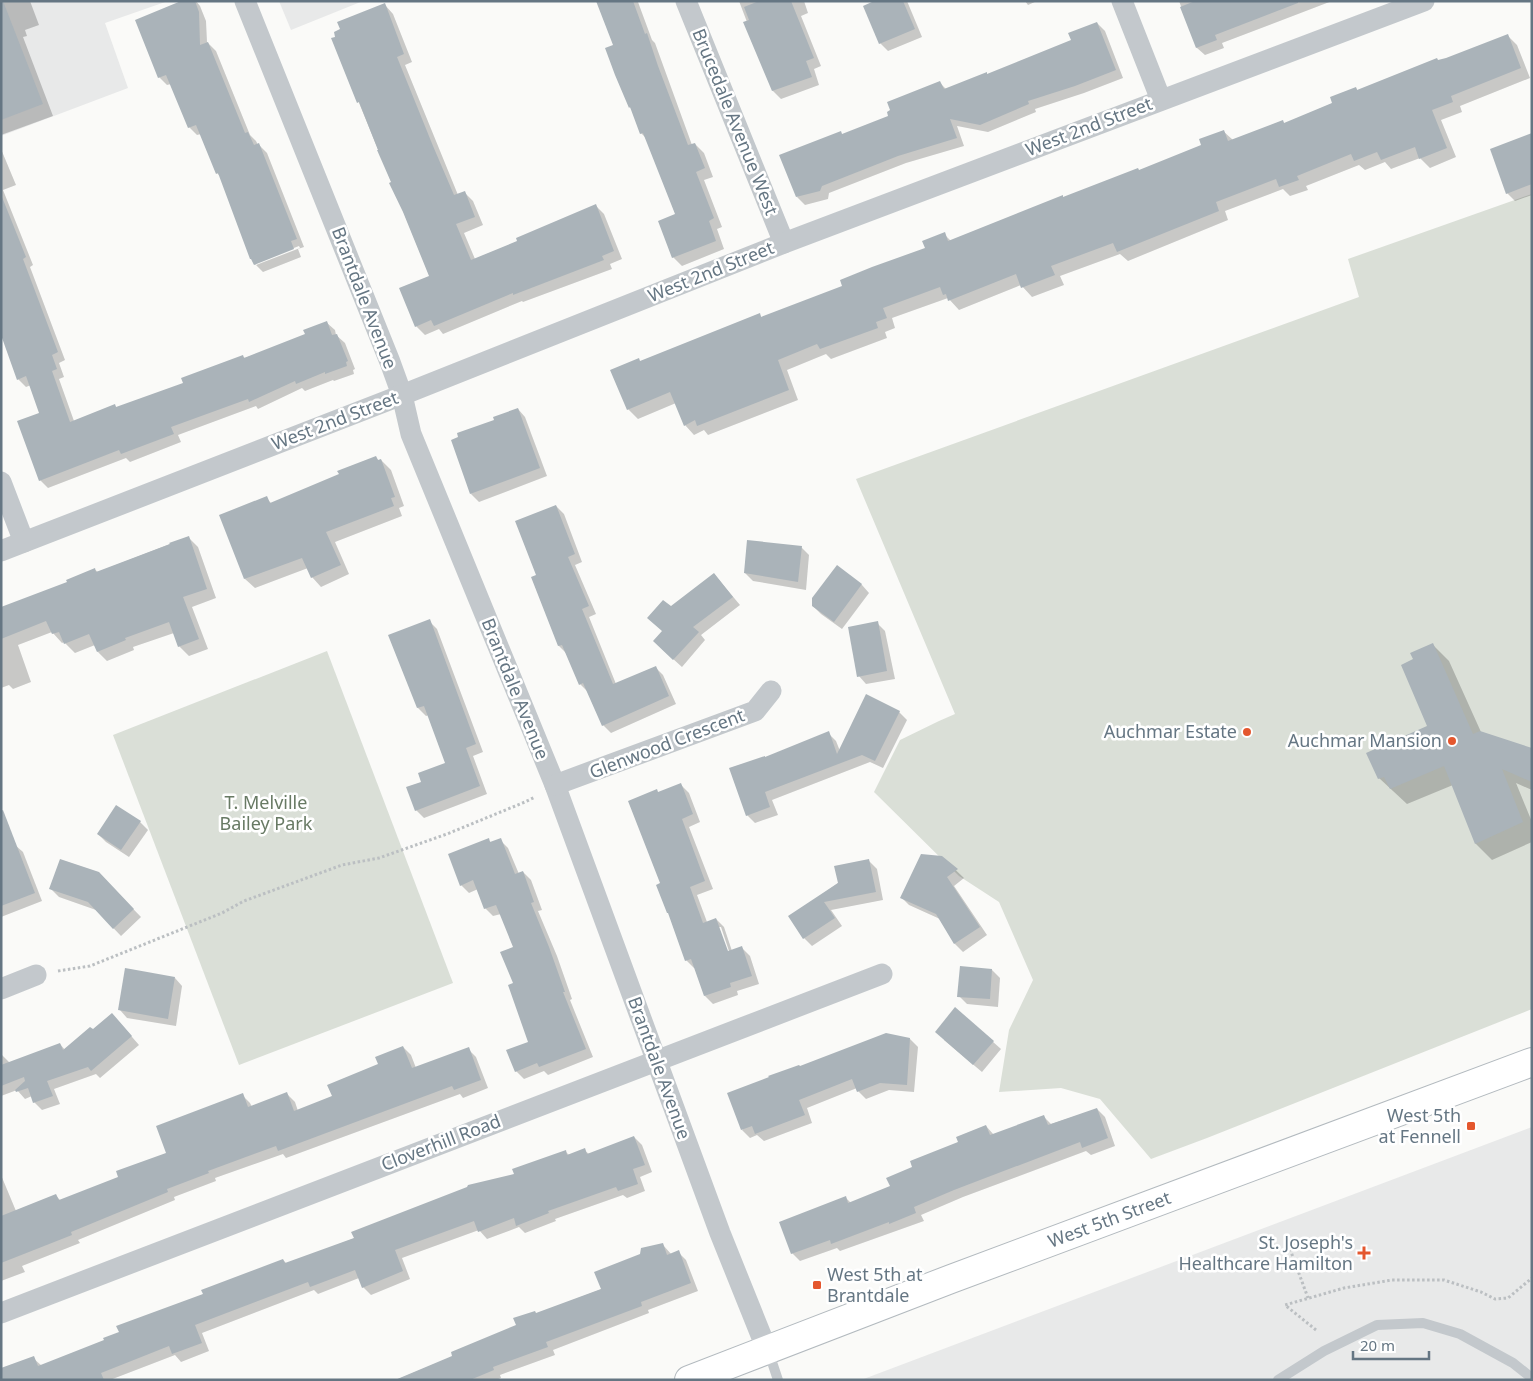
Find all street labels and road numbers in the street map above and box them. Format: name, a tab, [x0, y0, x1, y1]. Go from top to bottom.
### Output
street label: Brucedale Avenue West	[687, 25, 785, 219]
street label: West 2nd Street	[1022, 91, 1156, 161]
street label: Brantdale Avenue	[327, 223, 403, 372]
street label: West 2nd Street	[644, 235, 778, 307]
street label: West 2nd Street	[268, 385, 402, 455]
street label: Brantdale Avenue	[477, 614, 555, 763]
street label: Glenwood Crescent	[586, 702, 748, 784]
street label: Brantdale Avenue	[623, 993, 697, 1142]
street label: Cloverhill Road	[377, 1108, 504, 1176]
street label: West 5th Street	[1044, 1185, 1174, 1253]

